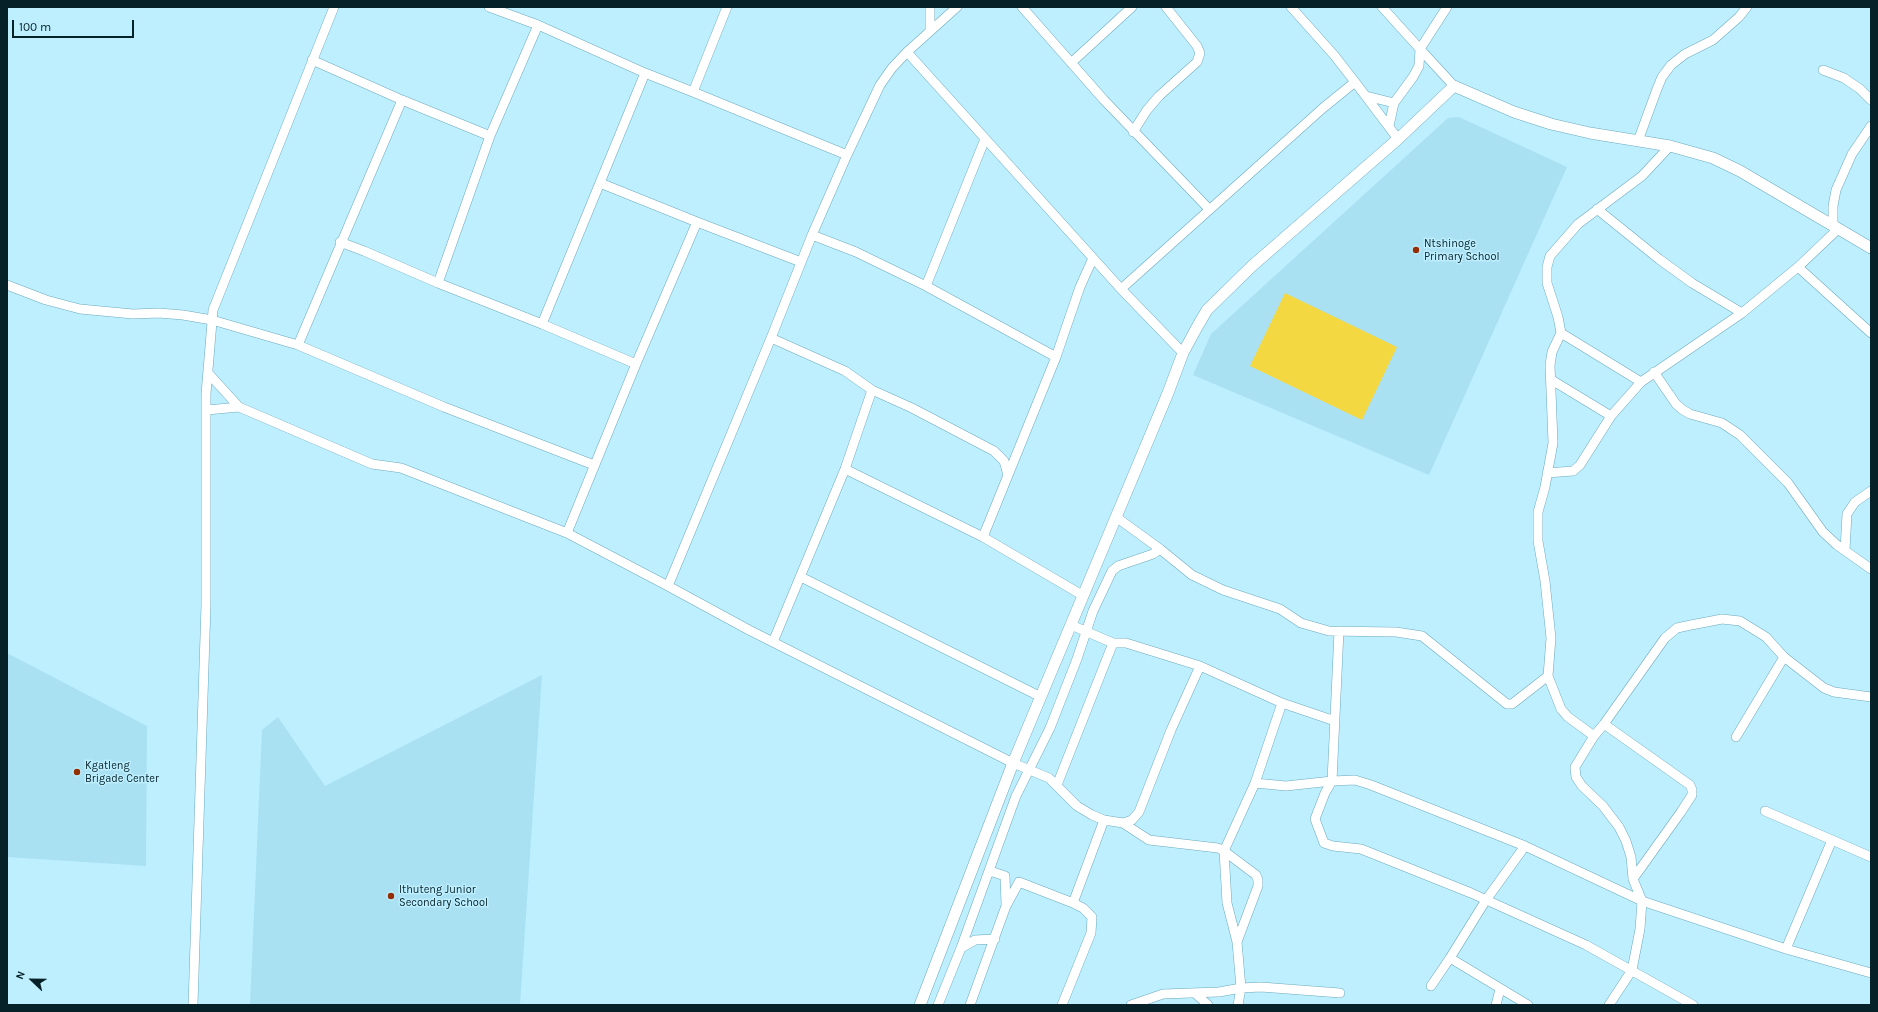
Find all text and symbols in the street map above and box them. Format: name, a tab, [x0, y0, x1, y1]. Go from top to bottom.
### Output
scale bar	[14, 12, 136, 38]
text: 100 m	[19, 20, 51, 34]
place label: Ntshinoge Primary School	[1424, 237, 1499, 263]
marker: Ntshinoge Primary School	[1411, 245, 1421, 255]
place label: Kgatleng Brigade Center	[85, 759, 159, 785]
marker: Kgatleng Brigade Center	[72, 767, 82, 777]
place label: Ithuteng Junior Secondary School	[399, 883, 488, 909]
marker: Ithuteng Junior Secondary School	[386, 891, 396, 901]
north arrow	[12, 960, 52, 1000]
text: N	[13, 969, 28, 981]

